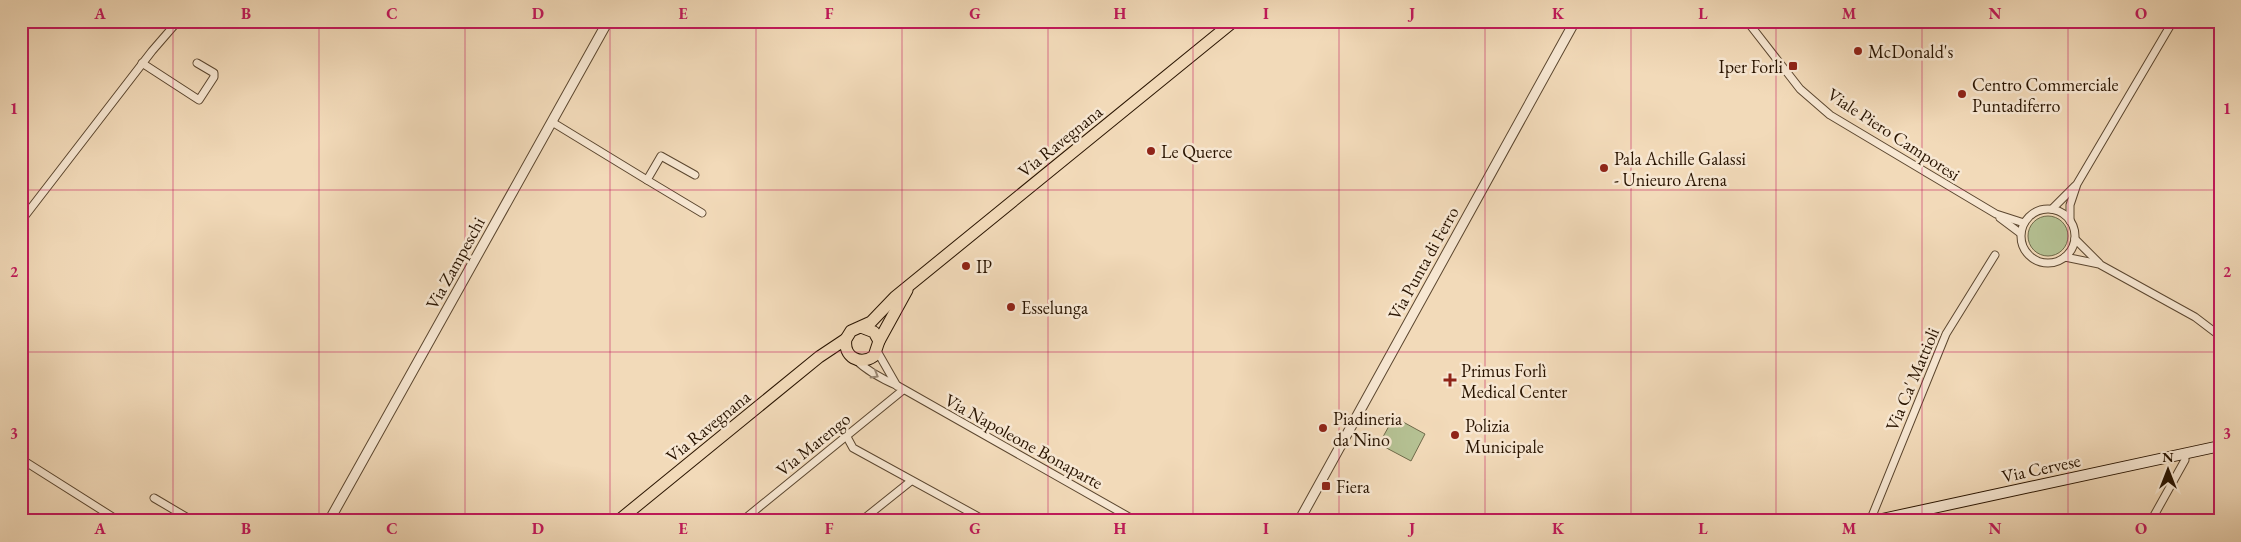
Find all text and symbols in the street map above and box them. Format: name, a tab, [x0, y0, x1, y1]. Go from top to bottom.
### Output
text: A	[93, 3, 106, 24]
text: B	[241, 3, 251, 24]
text: C	[386, 3, 398, 24]
text: D	[532, 3, 544, 24]
text: E	[678, 3, 688, 24]
text: F	[825, 3, 834, 24]
text: G	[969, 3, 981, 24]
text: H	[1114, 3, 1127, 24]
text: I	[1263, 3, 1269, 24]
text: J	[1407, 3, 1415, 24]
text: K	[1552, 3, 1565, 24]
text: L	[1698, 3, 1708, 24]
text: M	[1842, 3, 1857, 24]
text: N	[1989, 3, 2002, 24]
text: O	[2135, 3, 2147, 24]
place label: McDonald's	[1868, 40, 1953, 63]
marker: McDonald's	[1852, 45, 1864, 57]
place label: Iper Forli	[1719, 55, 1784, 78]
marker: Iper Forli	[1787, 60, 1799, 72]
place label: Centro Commerciale Puntadiferro	[1972, 73, 2118, 117]
street label: Viale Piero Camporesi	[1823, 83, 1965, 186]
marker: Centro Commerciale Puntadiferro	[1956, 88, 1968, 100]
text: 1	[10, 98, 18, 119]
text: 1	[2223, 98, 2231, 119]
street label: Via Ravegnana	[1013, 99, 1108, 182]
place label: Le Querce	[1161, 140, 1232, 163]
marker: Le Querce	[1145, 145, 1157, 157]
place label: Pala Achille Galassi - Unieuro Arena	[1614, 147, 1746, 191]
marker: Pala Achille Galassi - Unieuro Arena	[1598, 162, 1610, 174]
street label: Via Punta di Ferro	[1382, 202, 1464, 324]
street label: Via Zampeschi	[420, 212, 490, 313]
place label: IP	[976, 255, 992, 278]
marker: IP	[960, 260, 972, 272]
text: 2	[10, 261, 19, 282]
text: 2	[2223, 261, 2232, 282]
place label: Esselunga	[1021, 296, 1089, 319]
marker: Esselunga	[1005, 301, 1017, 313]
street label: Via Ca' Mattioli	[1880, 323, 1944, 434]
place label: Primus Forlì Medical Center	[1461, 359, 1567, 403]
one-way arrow	[870, 369, 879, 379]
marker: Primus Forlì Medical Center	[1443, 373, 1457, 387]
street label: Via Ravegnana	[661, 384, 756, 467]
street label: Via Napoleone Bonaparte	[941, 388, 1107, 494]
street label: Via Marengo	[771, 407, 855, 481]
place label: Piadineria da Nino	[1333, 407, 1403, 451]
place label: Polizia Municipale	[1465, 414, 1544, 458]
marker: Piadineria da Nino	[1317, 422, 1329, 434]
text: 3	[10, 423, 18, 444]
text: 3	[2223, 423, 2231, 444]
marker: Polizia Municipale	[1449, 429, 1461, 441]
north arrow	[2144, 444, 2194, 494]
street label: Via Cervese	[1999, 448, 2083, 488]
text: N	[2162, 448, 2174, 466]
place label: Fiera	[1336, 475, 1371, 498]
marker: Fiera	[1320, 480, 1332, 492]
text: A	[93, 518, 106, 539]
text: B	[241, 518, 251, 539]
text: C	[386, 518, 398, 539]
text: D	[532, 518, 544, 539]
text: E	[678, 518, 688, 539]
text: F	[825, 518, 834, 539]
text: G	[969, 518, 981, 539]
text: H	[1114, 518, 1127, 539]
text: I	[1263, 518, 1269, 539]
text: J	[1407, 518, 1415, 539]
text: K	[1552, 518, 1565, 539]
text: L	[1698, 518, 1708, 539]
text: M	[1842, 518, 1857, 539]
text: N	[1989, 518, 2002, 539]
text: O	[2135, 518, 2147, 539]

